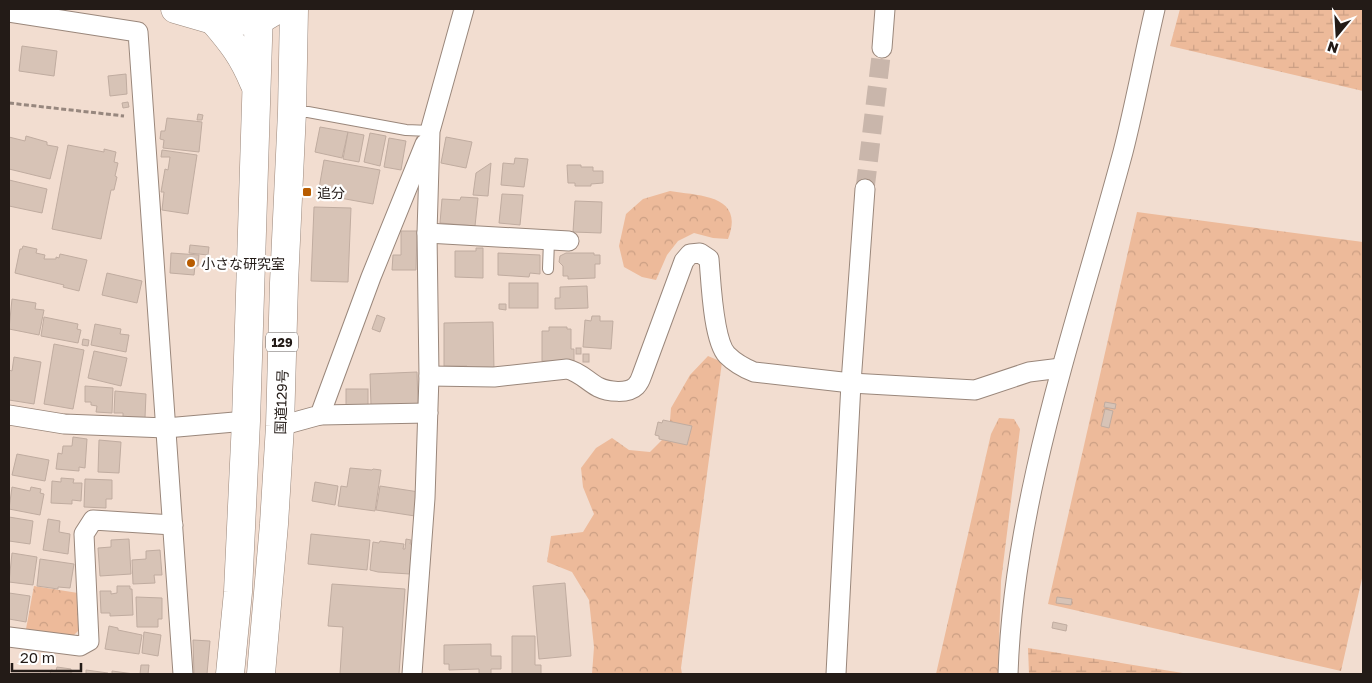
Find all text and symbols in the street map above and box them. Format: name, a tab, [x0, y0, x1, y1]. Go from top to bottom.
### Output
north arrow	[1312, 10, 1362, 60]
text: N	[1325, 38, 1341, 58]
place label: 追分	[317, 184, 345, 201]
marker: 追分	[301, 186, 313, 198]
place label: 小さな研究室	[201, 255, 285, 272]
marker: 小さな研究室	[185, 257, 197, 269]
road number: 129	[266, 332, 298, 352]
street label: 国道129号	[271, 369, 291, 435]
scale bar	[12, 640, 81, 672]
text: 20 m	[20, 648, 55, 666]

